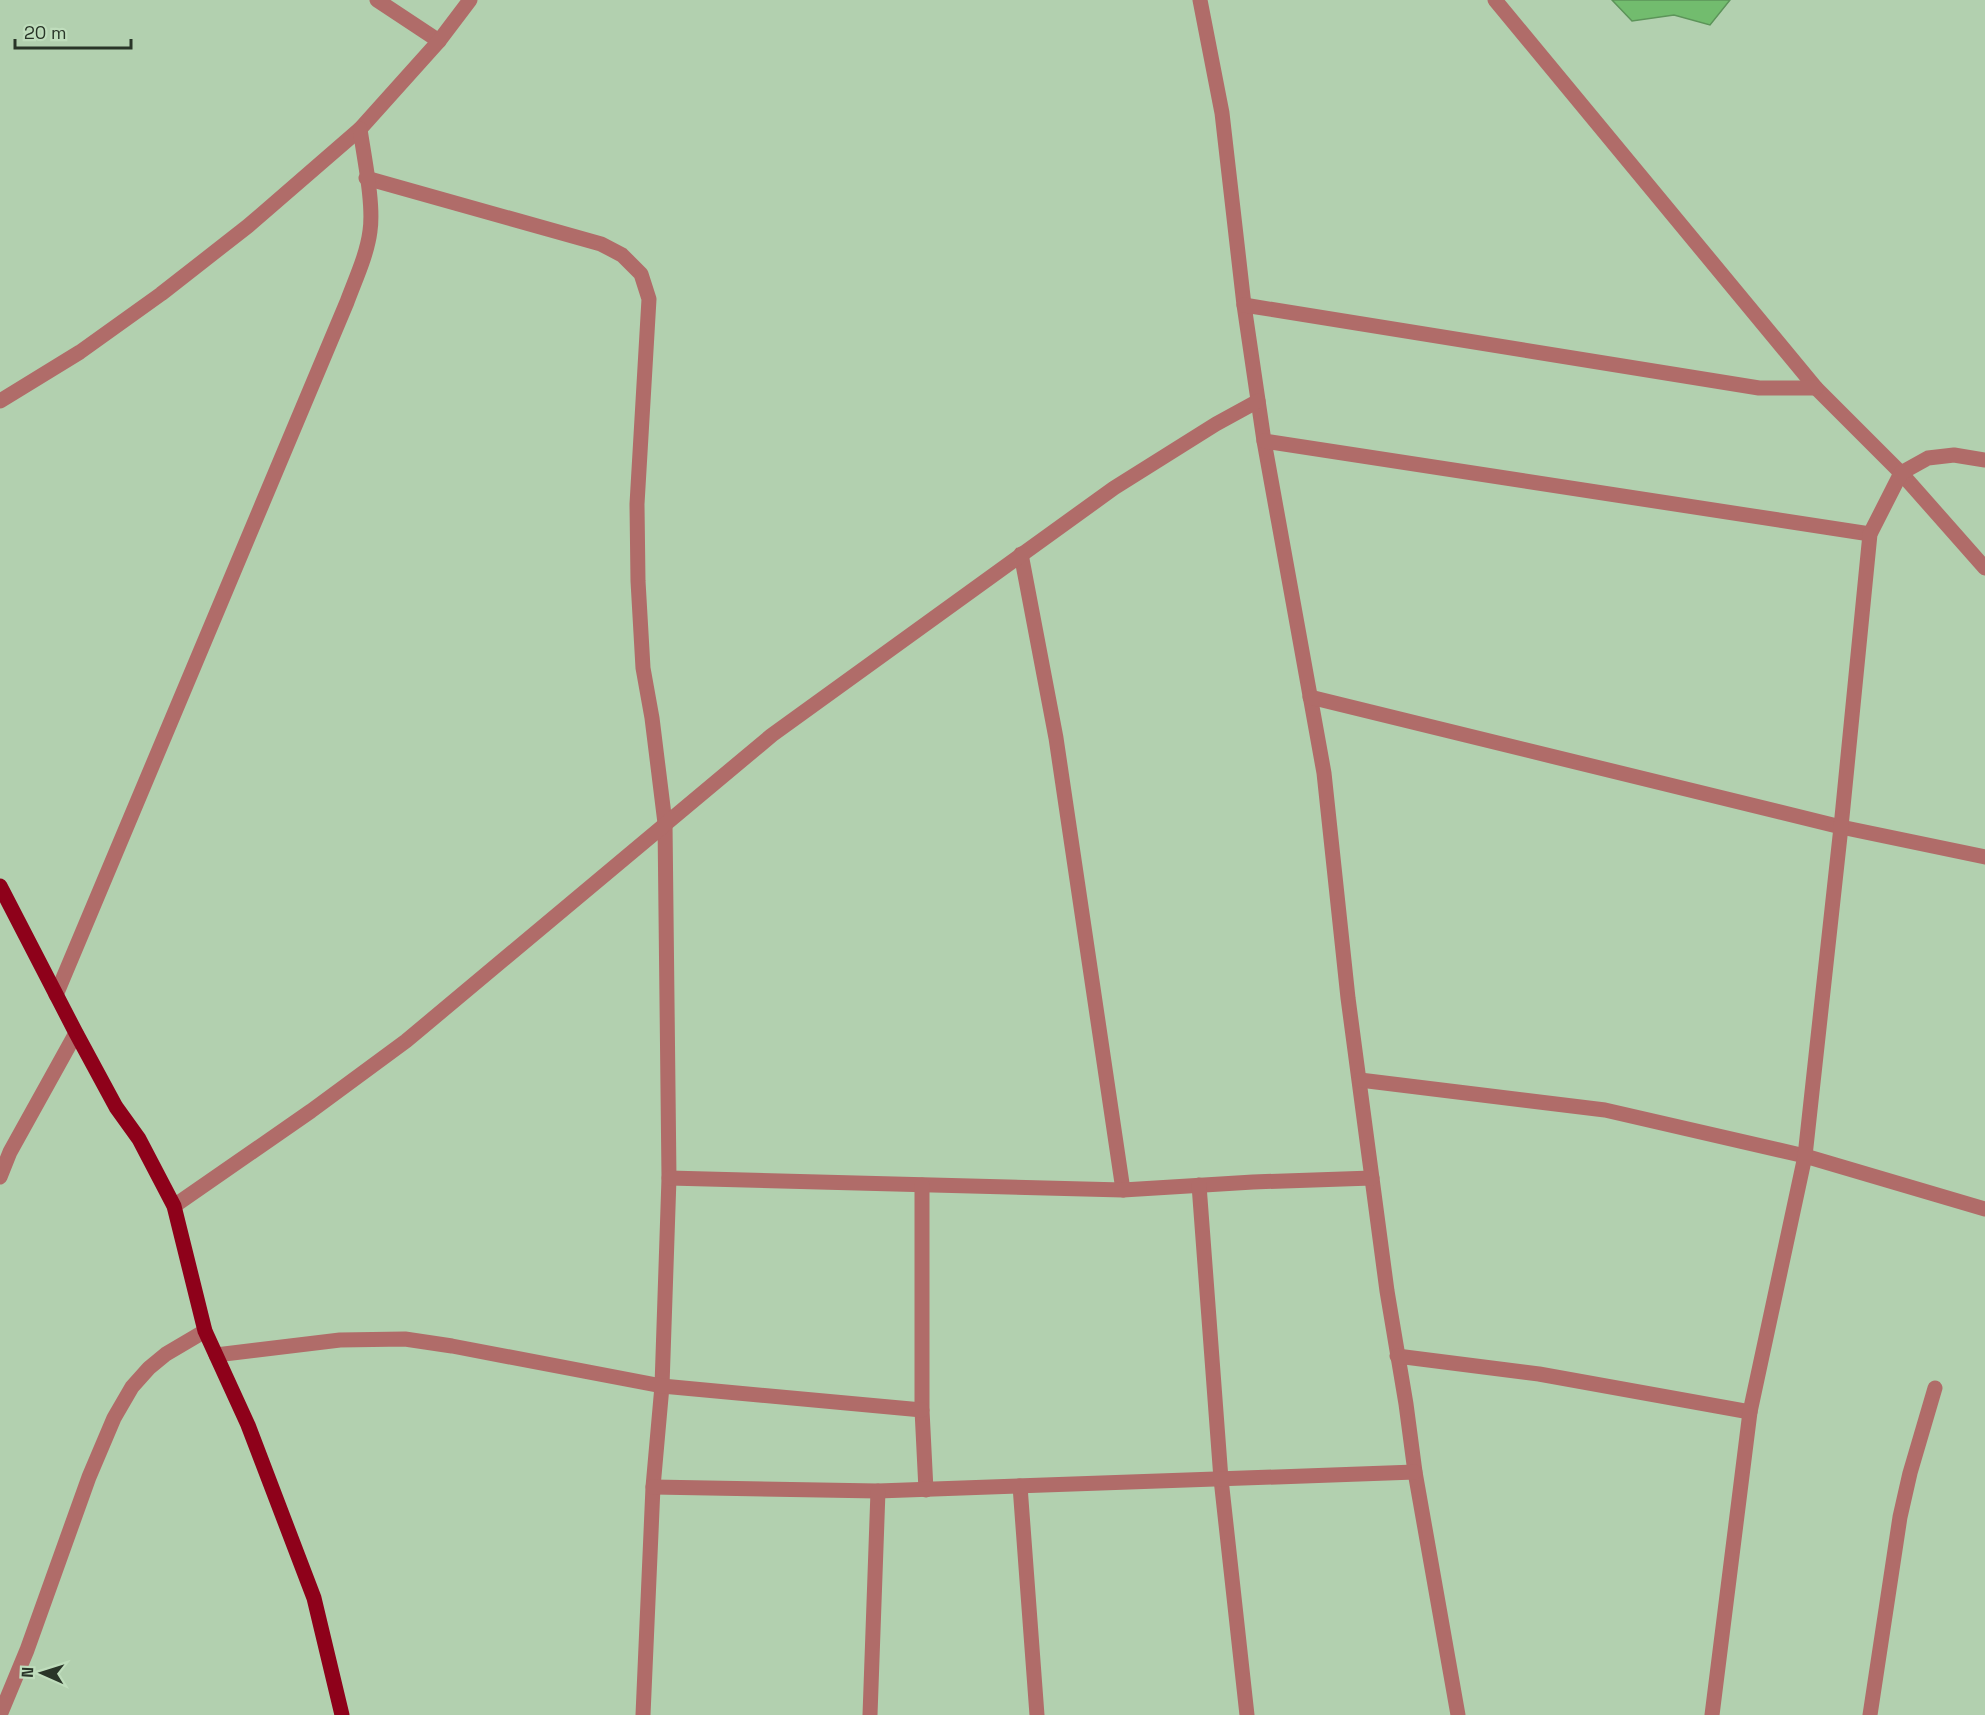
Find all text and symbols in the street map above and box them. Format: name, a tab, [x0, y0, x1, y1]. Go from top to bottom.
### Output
scale bar	[15, 12, 130, 50]
text: 20 m	[24, 21, 67, 44]
north arrow	[12, 1643, 72, 1703]
text: N	[17, 1666, 38, 1678]

